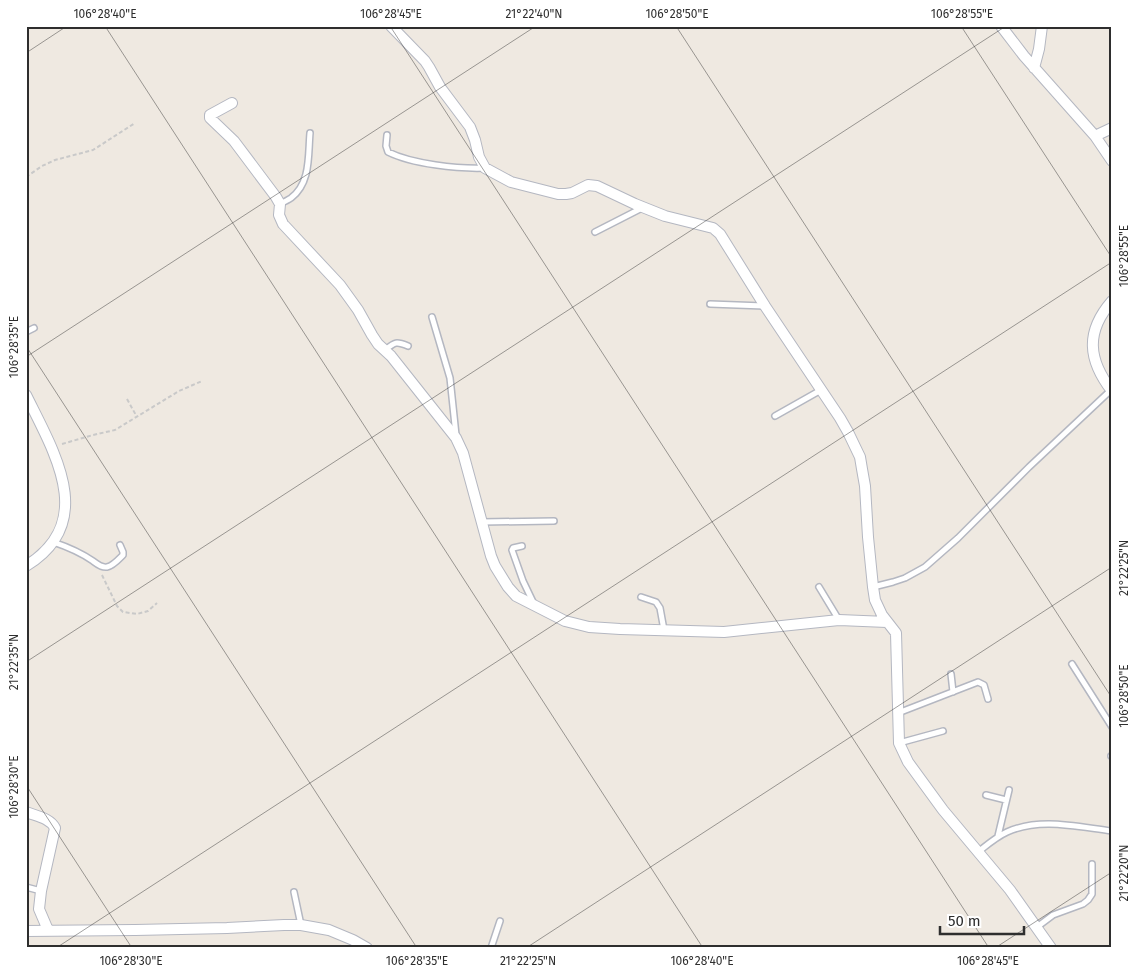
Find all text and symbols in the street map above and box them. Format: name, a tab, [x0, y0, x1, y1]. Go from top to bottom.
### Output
text: 106°28'40"E	[73, 7, 137, 21]
text: 106°28'45"E	[360, 7, 422, 21]
text: 21°22'40"N	[505, 7, 563, 21]
text: 106°28'50"E	[645, 7, 709, 21]
text: 106°28'55"E	[931, 7, 993, 21]
text: 106°28'55"E	[1117, 225, 1131, 287]
text: 106°28'35"E	[7, 316, 21, 378]
text: 21°22'25"N	[1117, 540, 1131, 596]
text: 21°22'35"N	[7, 634, 21, 690]
text: 106°28'50"E	[1117, 664, 1131, 728]
text: 106°28'30"E	[7, 755, 21, 819]
text: 21°22'20"N	[1117, 844, 1131, 902]
scale bar	[940, 904, 1024, 936]
text: 50 m	[948, 912, 981, 930]
text: 106°28'30"E	[99, 954, 163, 968]
text: 106°28'35"E	[386, 954, 448, 968]
text: 21°22'25"N	[500, 954, 556, 968]
text: 106°28'40"E	[670, 954, 734, 968]
text: 106°28'45"E	[957, 954, 1019, 968]

